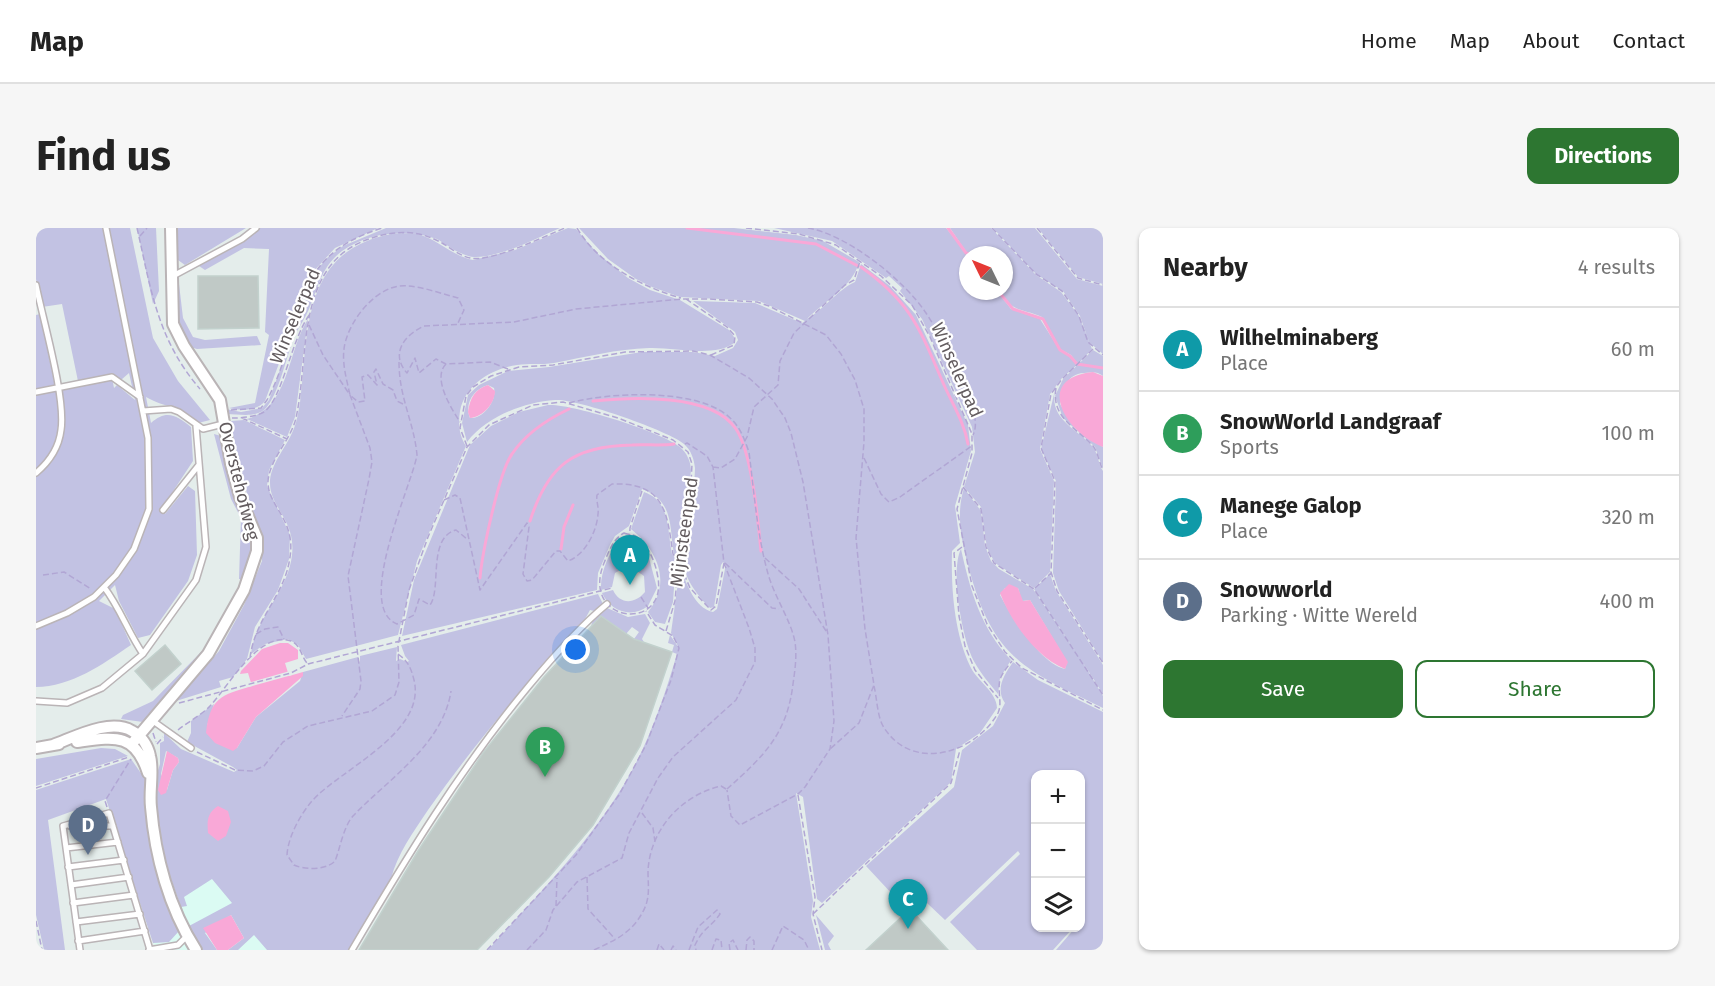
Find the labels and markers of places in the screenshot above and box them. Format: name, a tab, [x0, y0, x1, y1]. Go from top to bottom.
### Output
pin: A	[610, 536, 650, 585]
pin: B	[526, 728, 564, 777]
pin: D	[68, 806, 108, 855]
pin: C	[888, 880, 928, 929]

